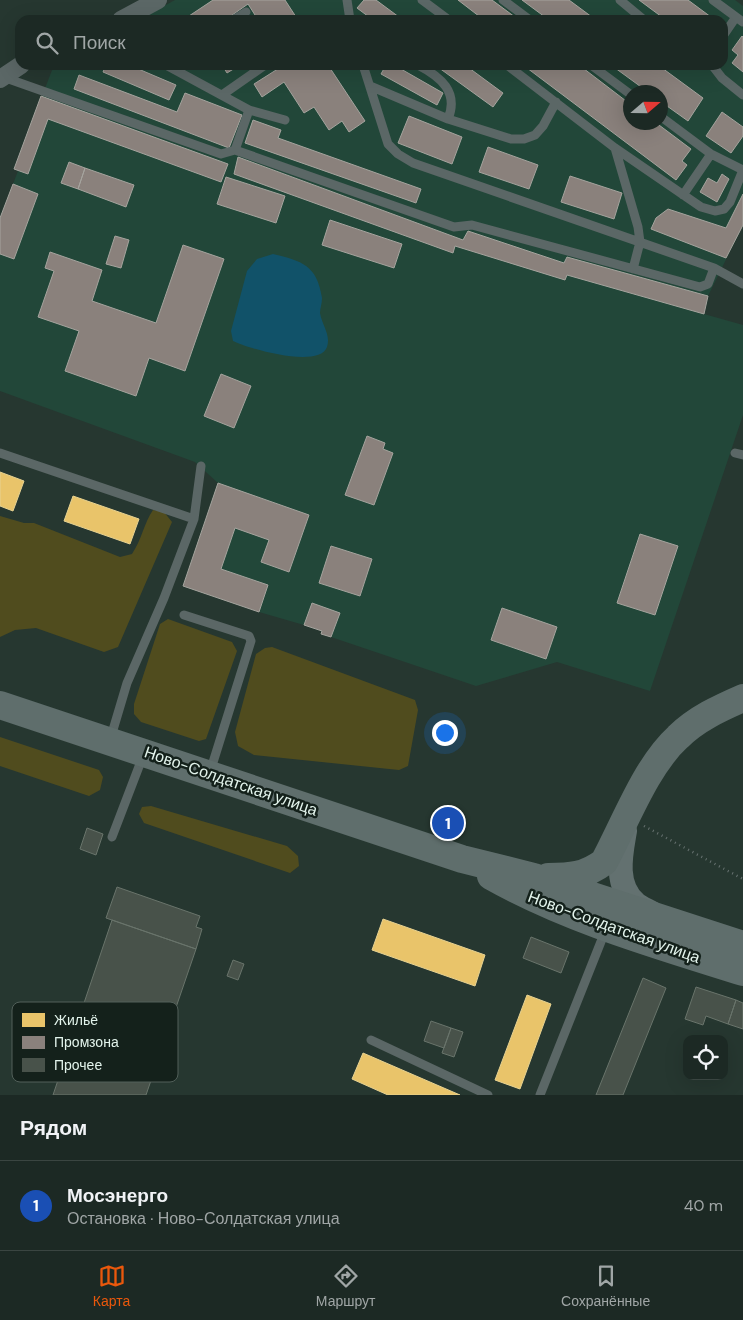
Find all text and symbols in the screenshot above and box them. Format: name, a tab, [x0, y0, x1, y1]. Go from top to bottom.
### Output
search box	[15, 15, 728, 70]
icon: search	[33, 29, 61, 57]
text: Поиск	[73, 30, 126, 55]
north arrow	[623, 85, 668, 130]
your location	[432, 720, 458, 746]
street label: Ново-Солдатская улица	[142, 741, 321, 821]
pin: 1	[432, 804, 464, 842]
street label: Ново-Солдатская улица	[525, 886, 703, 968]
legend	[12, 1002, 178, 1082]
text: Жильё	[54, 1011, 98, 1029]
text: Промзона	[54, 1033, 119, 1051]
map controls	[683, 1035, 728, 1080]
button: locate	[683, 1035, 728, 1080]
text: Прочее	[54, 1056, 102, 1074]
text: Рядом	[20, 1114, 87, 1142]
text: Мосэнерго	[67, 1183, 168, 1208]
text: 1	[33, 1195, 39, 1216]
text: 40 m	[684, 1195, 723, 1216]
text: Остановка · Ново-Солдатская улица	[67, 1208, 340, 1229]
tab: Карта	[93, 1262, 130, 1310]
tab: Маршрут	[316, 1262, 375, 1310]
tab: Сохранённые	[561, 1262, 650, 1310]

